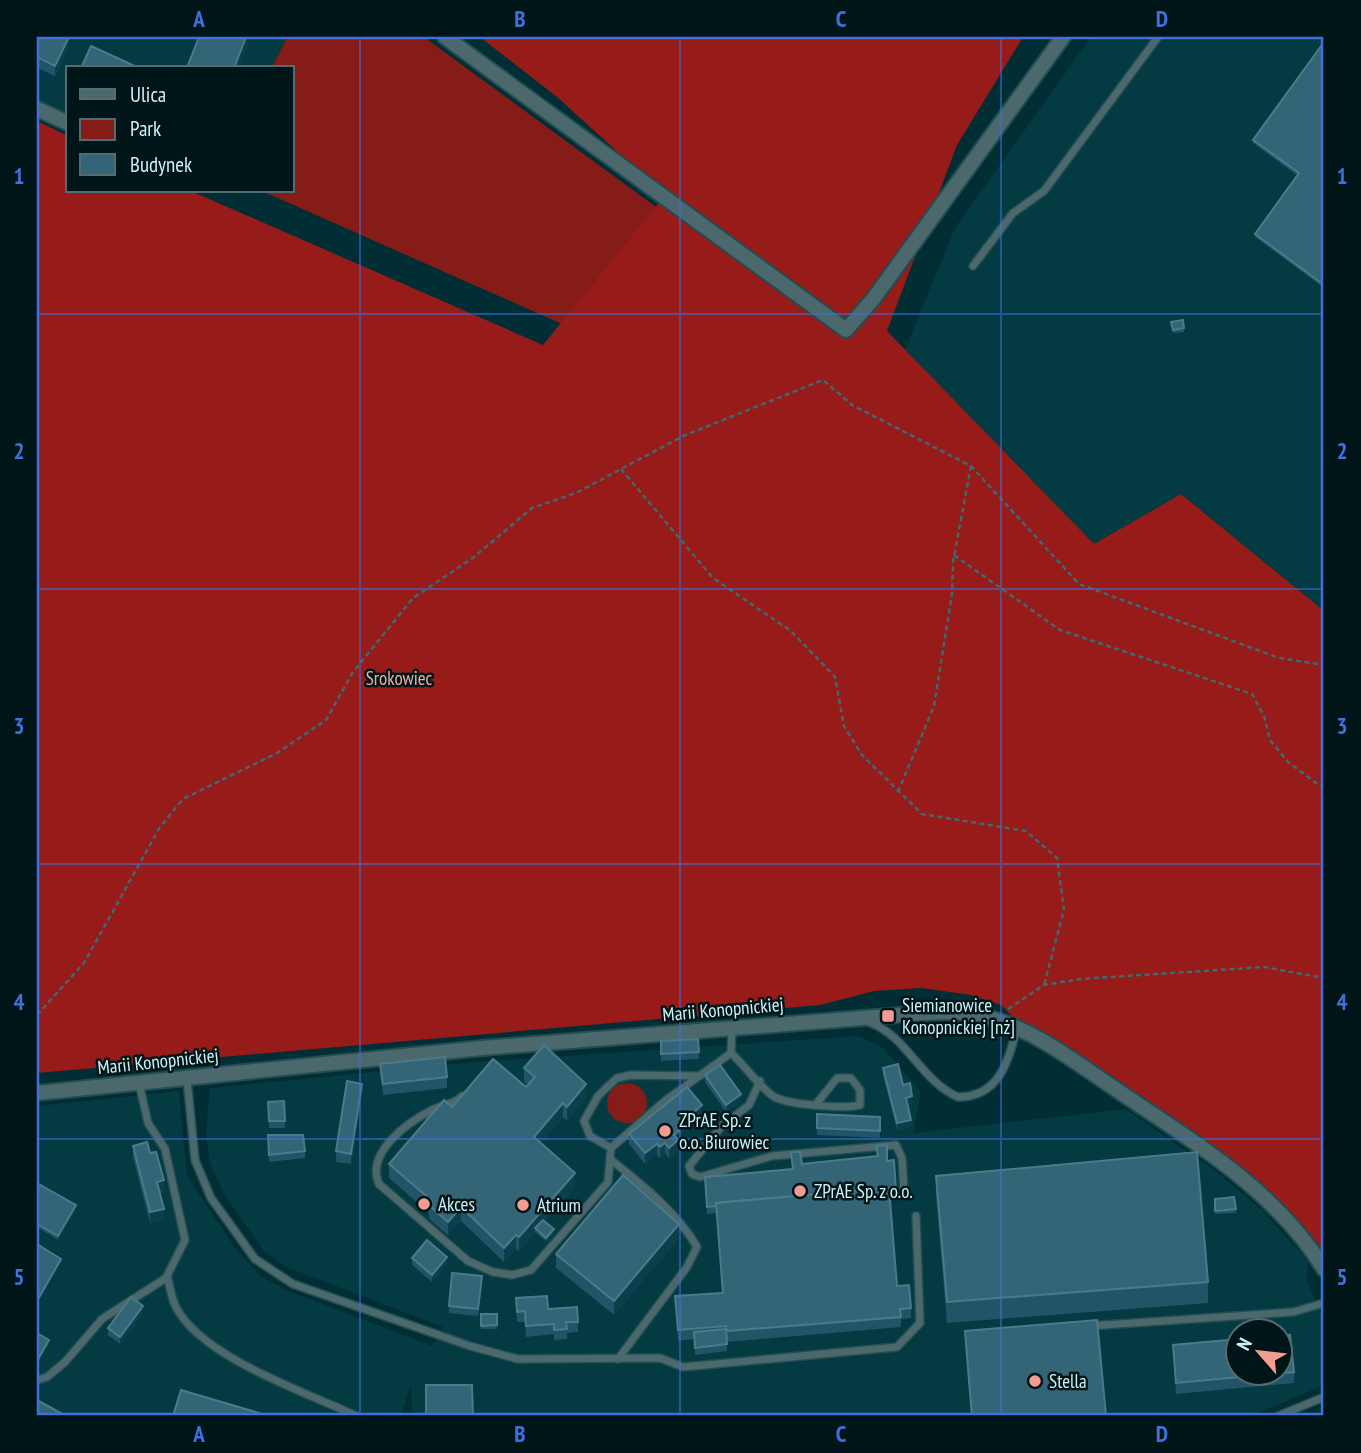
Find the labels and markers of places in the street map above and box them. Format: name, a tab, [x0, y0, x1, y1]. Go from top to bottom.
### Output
place label: Siemianowice Konopnickiej [nż]	[902, 993, 1015, 1039]
marker: Siemianowice Konopnickiej [nż]	[880, 1008, 896, 1024]
place label: ZPrAE Sp. z o.o. Biurowiec	[679, 1108, 769, 1154]
marker: ZPrAE Sp. z o.o. Biurowiec	[657, 1123, 673, 1139]
place label: ZPrAE Sp. z o.o.	[814, 1179, 913, 1203]
marker: ZPrAE Sp. z o.o.	[792, 1183, 808, 1199]
place label: Akces	[438, 1192, 475, 1216]
place label: Atrium	[537, 1193, 581, 1217]
marker: Akces	[416, 1196, 432, 1212]
marker: Atrium	[515, 1197, 531, 1213]
place label: Stella	[1049, 1369, 1087, 1393]
marker: Stella	[1027, 1373, 1043, 1389]

